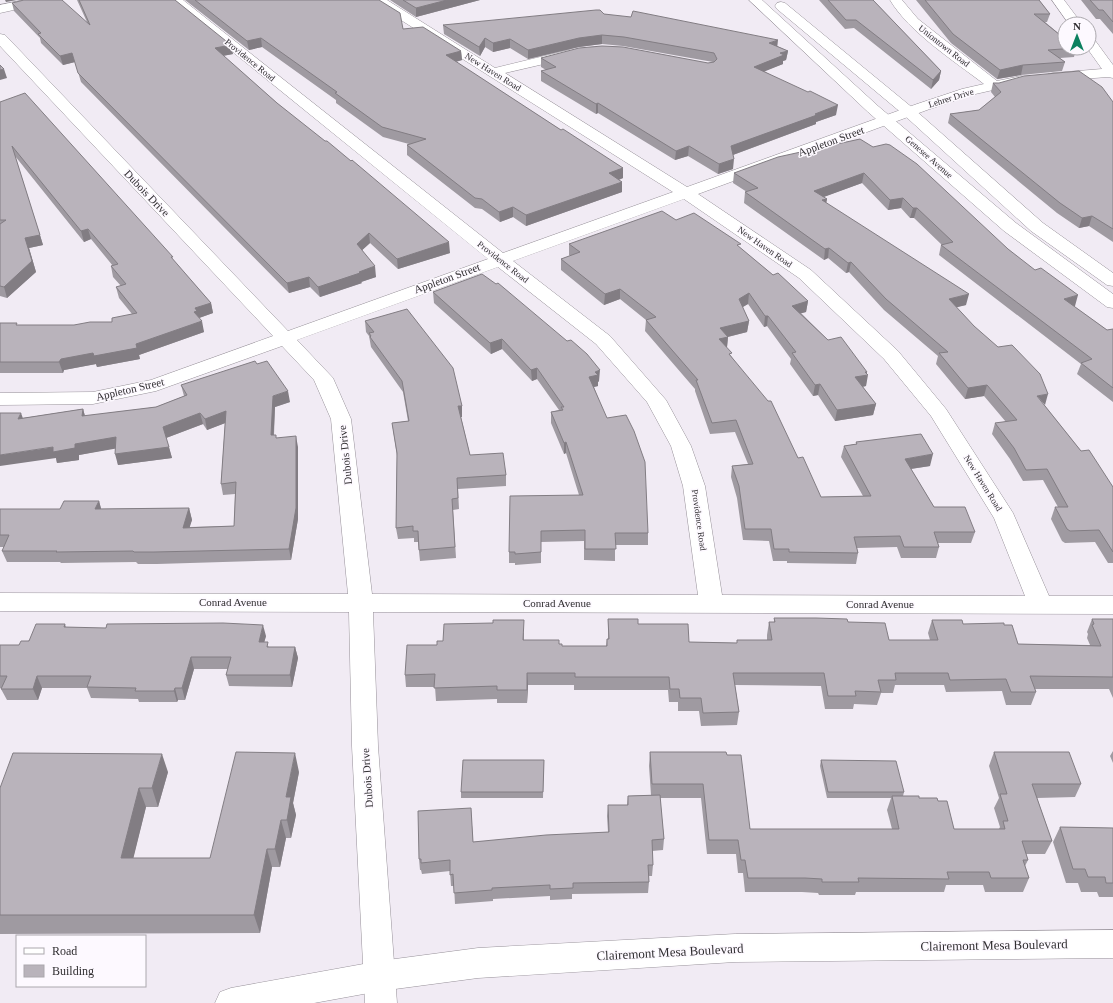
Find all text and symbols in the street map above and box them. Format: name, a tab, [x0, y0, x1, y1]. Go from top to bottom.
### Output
north arrow	[1057, 16, 1097, 56]
text: N	[1073, 20, 1081, 32]
street label: Uniontown Road	[917, 23, 972, 69]
street label: Providence Road	[223, 37, 278, 84]
street label: New Haven Road	[463, 51, 523, 93]
street label: Lehrer Drive	[927, 86, 975, 110]
street label: Appleton Street	[796, 124, 866, 158]
street label: Genesee Avenue	[903, 134, 955, 180]
street label: Dubois Drive	[122, 167, 172, 219]
street label: New Haven Road	[736, 225, 794, 270]
street label: Providence Road	[476, 239, 531, 285]
street label: Appleton Street	[412, 261, 482, 295]
street label: Appleton Street	[95, 375, 165, 403]
street label: Dubois Drive	[336, 425, 354, 485]
street label: New Haven Road	[962, 453, 1004, 513]
street label: Providence Road	[690, 489, 708, 552]
street label: Conrad Avenue	[199, 596, 267, 608]
street label: Conrad Avenue	[523, 597, 591, 609]
street label: Conrad Avenue	[846, 598, 914, 610]
street label: Dubois Drive	[359, 748, 375, 808]
legend	[16, 935, 146, 987]
street label: Clairemont Mesa Boulevard	[920, 936, 1068, 954]
street label: Clairemont Mesa Boulevard	[596, 941, 744, 963]
text: Road	[52, 944, 77, 958]
text: Building	[52, 964, 94, 978]

